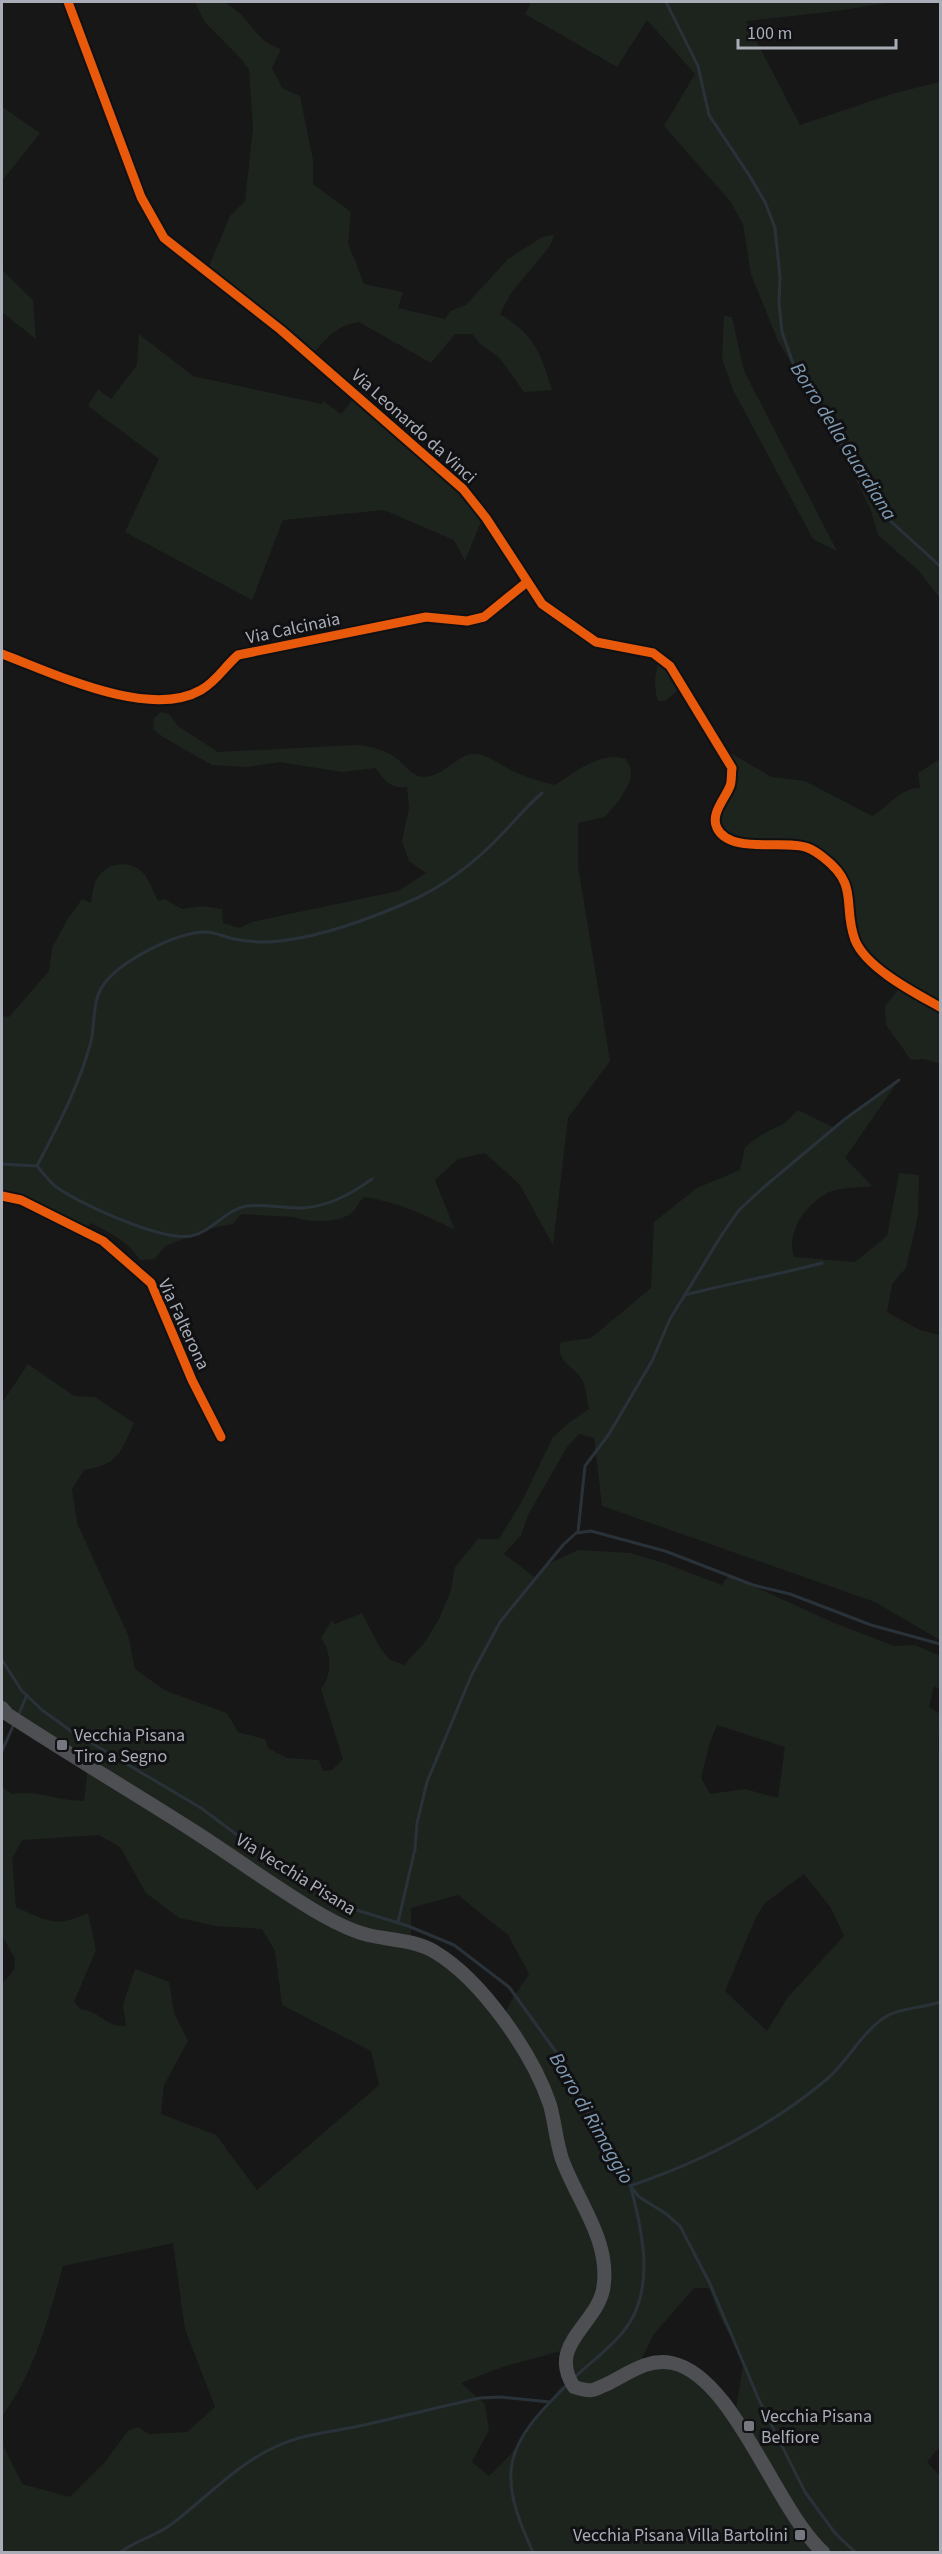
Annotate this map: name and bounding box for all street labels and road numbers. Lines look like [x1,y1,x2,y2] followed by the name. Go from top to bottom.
[346,363,482,489] street label: Via Leonardo da Vinci
[244,606,342,651] street label: Via Calcinaia
[152,1275,216,1374] street label: Via Falterona
[231,1827,361,1921] street label: Via Vecchia Pisana

